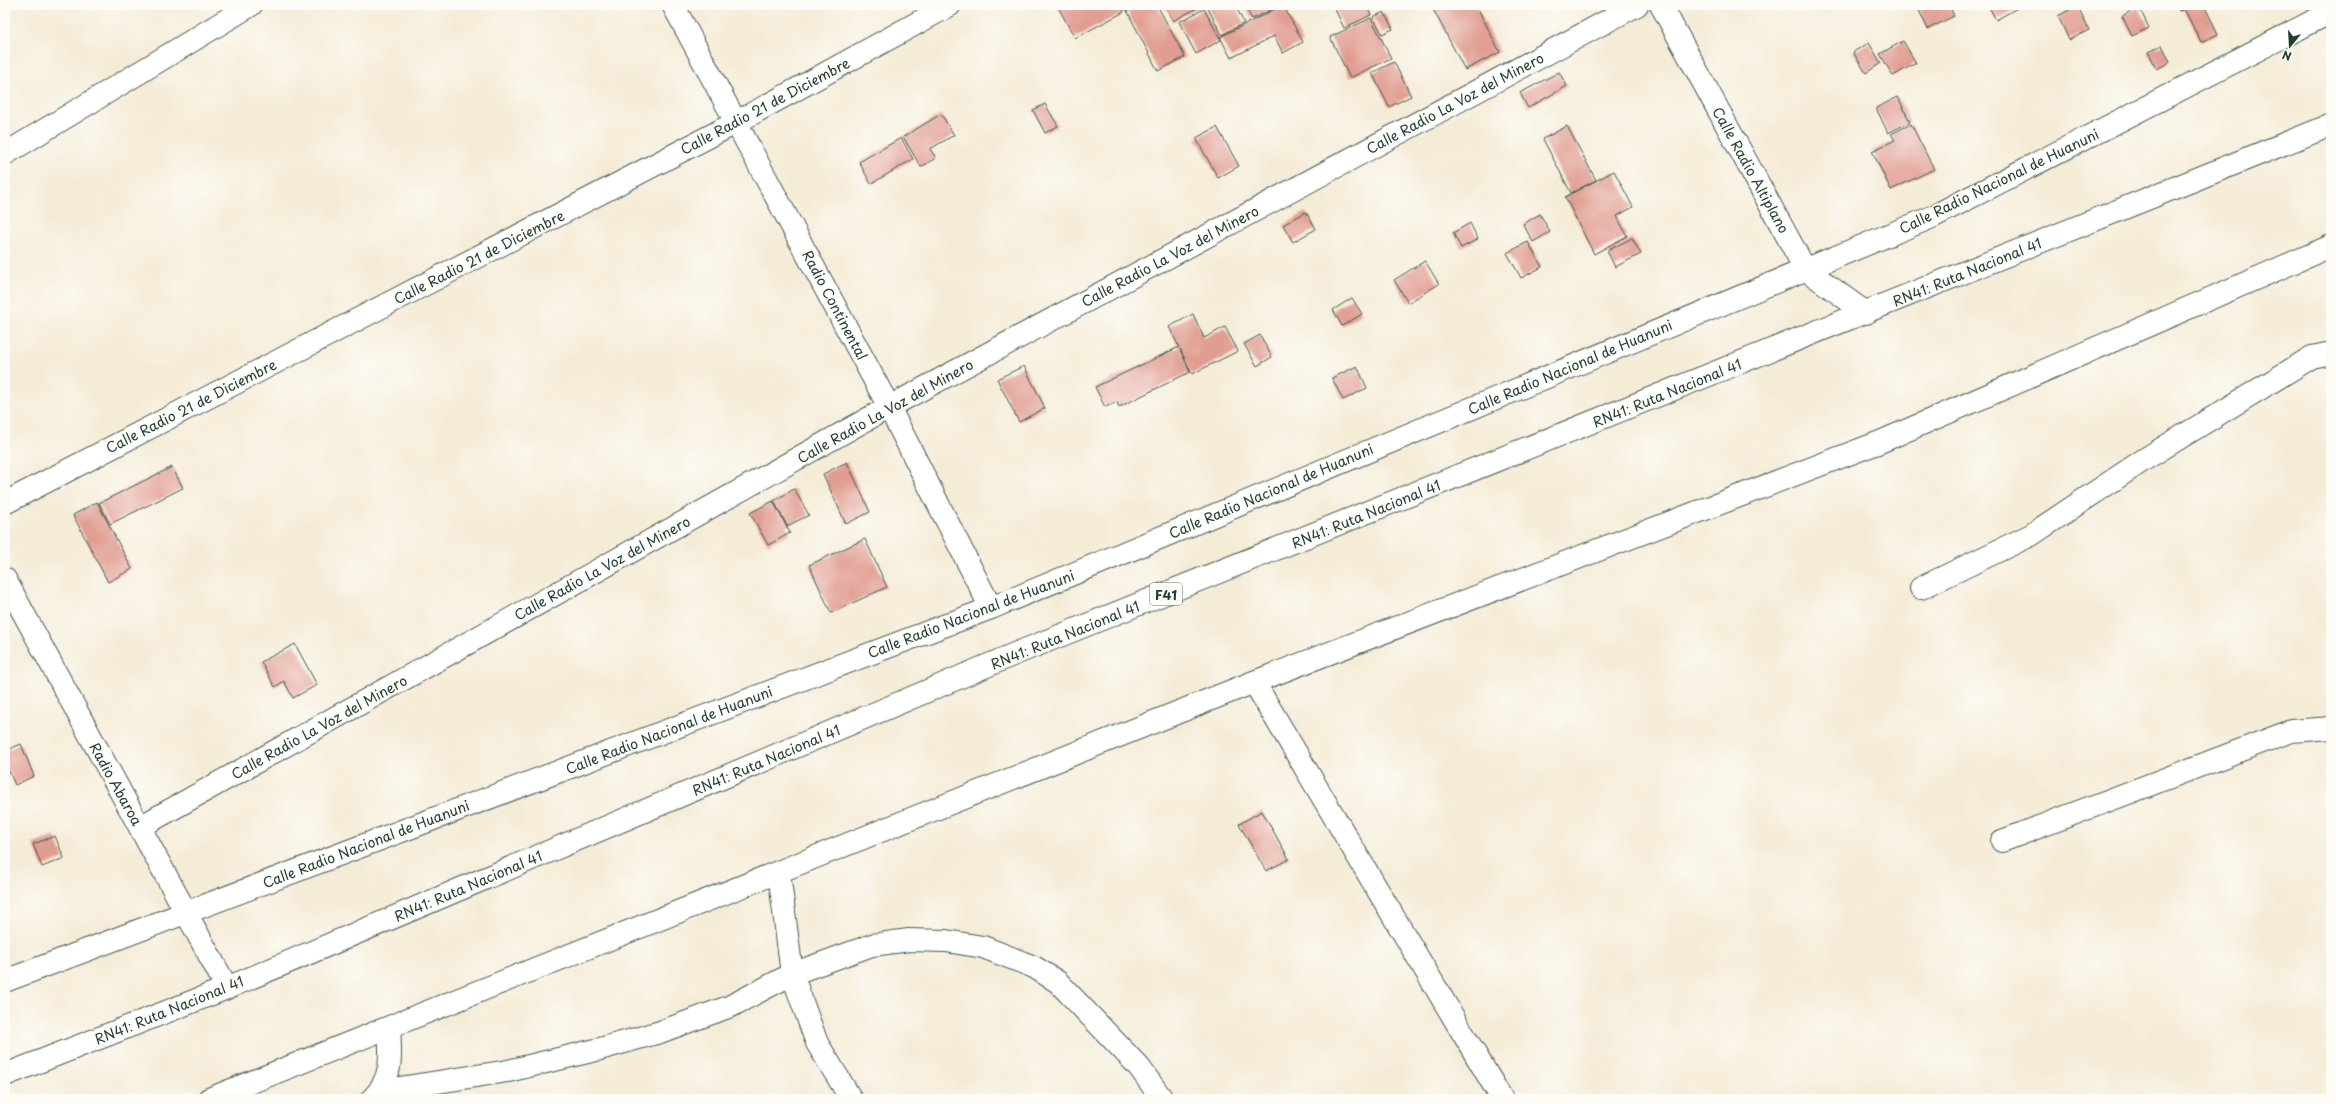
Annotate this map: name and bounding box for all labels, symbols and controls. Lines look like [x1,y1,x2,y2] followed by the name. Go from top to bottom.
[2270,26,2310,66] north arrow
[2280,46,2294,65] text: N
[1362,47,1548,159] street label: Calle Radio La Voz del Minero
[677,52,854,160] street label: Calle Radio 21 de Diciembre
[1707,103,1795,237] street label: Calle Radio Altiplano
[1895,123,2103,239] street label: Calle Radio Nacional de Huanuni
[1077,200,1263,312] street label: Calle Radio La Voz del Minero
[390,205,568,309] street label: Calle Radio 21 de Diciembre
[1889,232,2045,312] street label: RN41: Ruta Nacional 41
[797,246,873,364] street label: Radio Continental
[1465,314,1676,420] street label: Calle Radio Nacional de Huanuni
[1589,353,1745,433] street label: RN41: Ruta Nacional 41
[102,354,280,458] street label: Calle Radio 21 de Diciembre
[793,354,977,468] street label: Calle Radio La Voz del Minero
[1166,438,1377,544] street label: Calle Radio Nacional de Huanuni
[1288,474,1444,554] street label: RN41: Ruta Nacional 41
[510,511,694,625] street label: Calle Radio La Voz del Minero
[864,565,1078,663] street label: Calle Radio Nacional de Huanuni
[1150,583,1182,605] road number: F41
[987,595,1143,675] street label: RN41: Ruta Nacional 41
[227,670,411,784] street label: Calle Radio La Voz del Minero
[562,681,776,779] street label: Calle Radio Nacional de Huanuni
[689,719,843,801] street label: RN41: Ruta Nacional 41
[84,739,148,830] street label: Radio Abaroa
[259,795,473,893] street label: Calle Radio Nacional de Huanuni
[391,845,545,927] street label: RN41: Ruta Nacional 41
[91,970,247,1050] street label: RN41: Ruta Nacional 41

